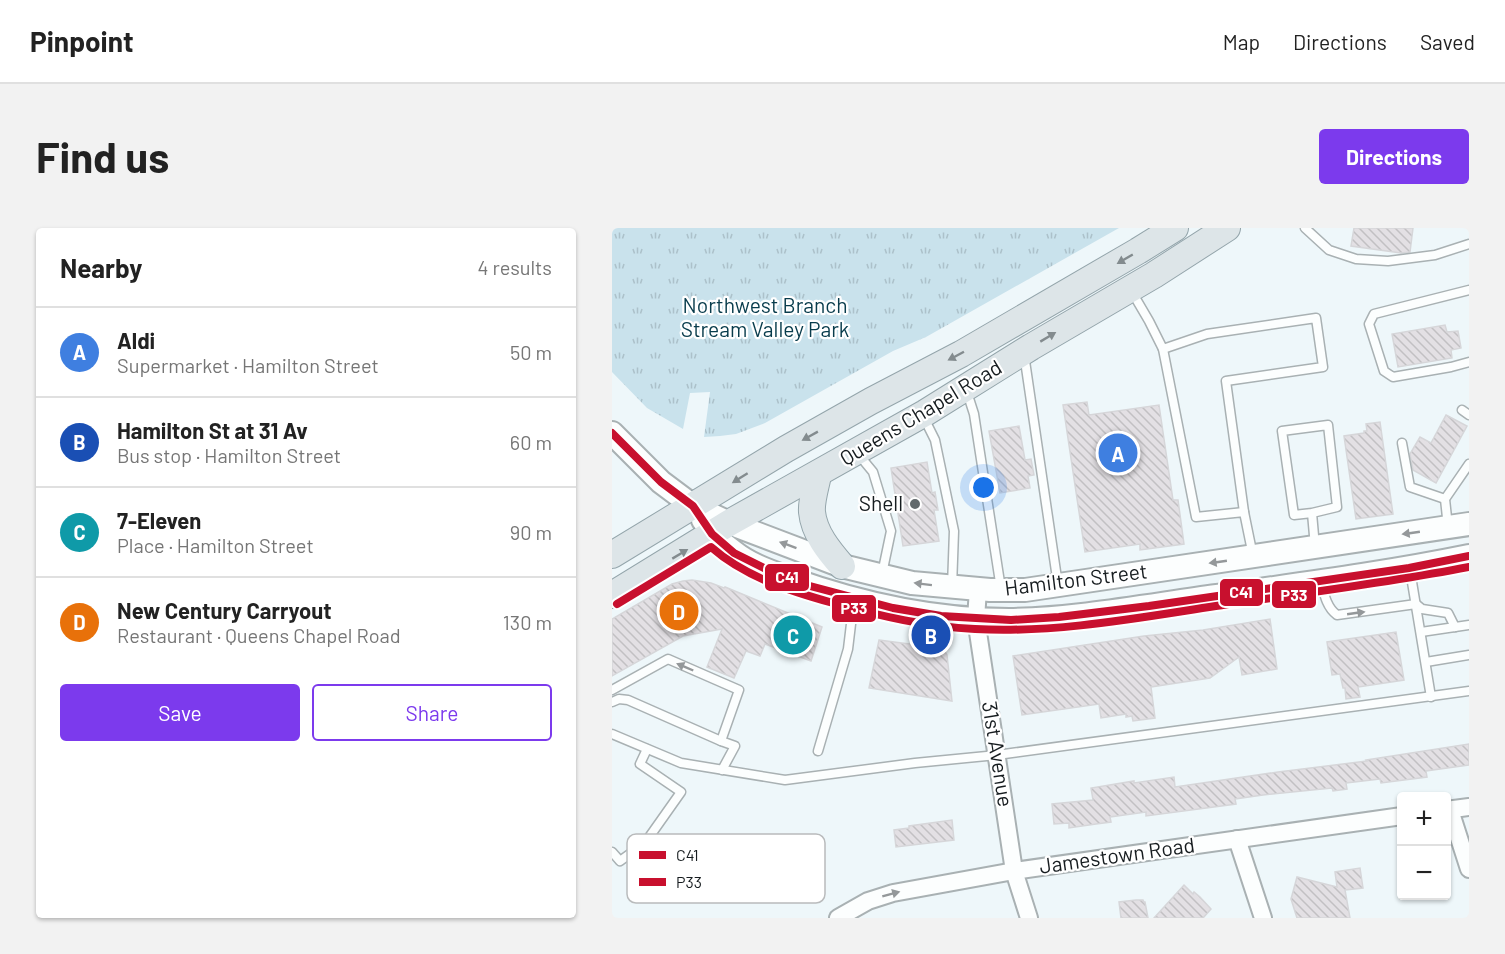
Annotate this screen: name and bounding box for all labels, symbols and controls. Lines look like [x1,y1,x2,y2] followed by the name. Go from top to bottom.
[30,24,134,58] text: Pinpoint
[1223,29,1260,54] text: Map
[1293,29,1387,54] text: Directions
[1420,29,1475,54] text: Saved
[1319,129,1469,184] button: Directions
[36,131,169,181] text: Find us
[60,252,142,283] text: Nearby
[1117,253,1133,264] one-way arrow
[477,255,552,279] text: 4 results
[681,292,849,341] park label: Northwest Branch Stream Valley Park
[117,327,155,353] text: Aldi
[1040,331,1056,342] one-way arrow
[73,340,86,364] text: A
[510,340,552,364] text: 50 m
[947,351,964,361] one-way arrow
[117,353,379,377] text: Supermarket · Hamilton Street
[835,354,1006,470] street label: Queens Chapel Road
[117,417,308,443] text: Hamilton St at 31 Av
[73,430,86,454] text: B
[510,430,552,454] text: 60 m
[1098,430,1138,476] pin: A
[801,431,818,441] one-way arrow
[117,443,341,467] text: Bus stop · Hamilton Street
[731,472,748,483] one-way arrow
[969,473,998,502] your location
[859,490,903,515] place label: Shell
[908,497,922,511] marker: Shell
[117,507,201,533] text: 7-Eleven
[73,520,86,544] text: C
[510,520,552,544] text: 90 m
[1402,528,1421,537] one-way arrow
[117,533,314,557] text: Place · Hamilton Street
[779,539,797,549] one-way arrow
[672,548,688,559] one-way arrow
[1003,557,1149,600] street label: Hamilton Street
[1209,557,1228,566] one-way arrow
[764,563,810,592] line badge: C41
[775,567,799,586] text: C41
[1219,578,1264,607] line badge: C41
[913,579,932,589] one-way arrow
[1271,580,1317,609] line badge: P33
[1229,582,1253,601] text: C41
[1281,585,1307,604] text: P33
[660,588,698,634] pin: D
[831,594,877,623] line badge: P33
[117,597,332,623] text: New Century Carryout
[841,598,867,617] text: P33
[1347,608,1366,617] one-way arrow
[73,610,86,634] text: D
[503,610,552,634] text: 130 m
[774,612,813,658] pin: C
[912,612,950,658] pin: B
[117,623,401,647] text: Restaurant · Queens Chapel Road
[676,662,694,672] one-way arrow
[60,684,300,741] button: Save
[312,684,552,741] button: Share
[978,699,1019,808] street label: 31st Avenue
[1397,792,1451,900] map controls
[1397,792,1451,846] button: +
[1038,831,1196,878] street label: Jamestown Road
[627,834,825,903] legend
[676,845,699,864] text: C41
[1397,846,1451,900] button: −
[676,872,702,891] text: P33
[882,889,900,898] one-way arrow

